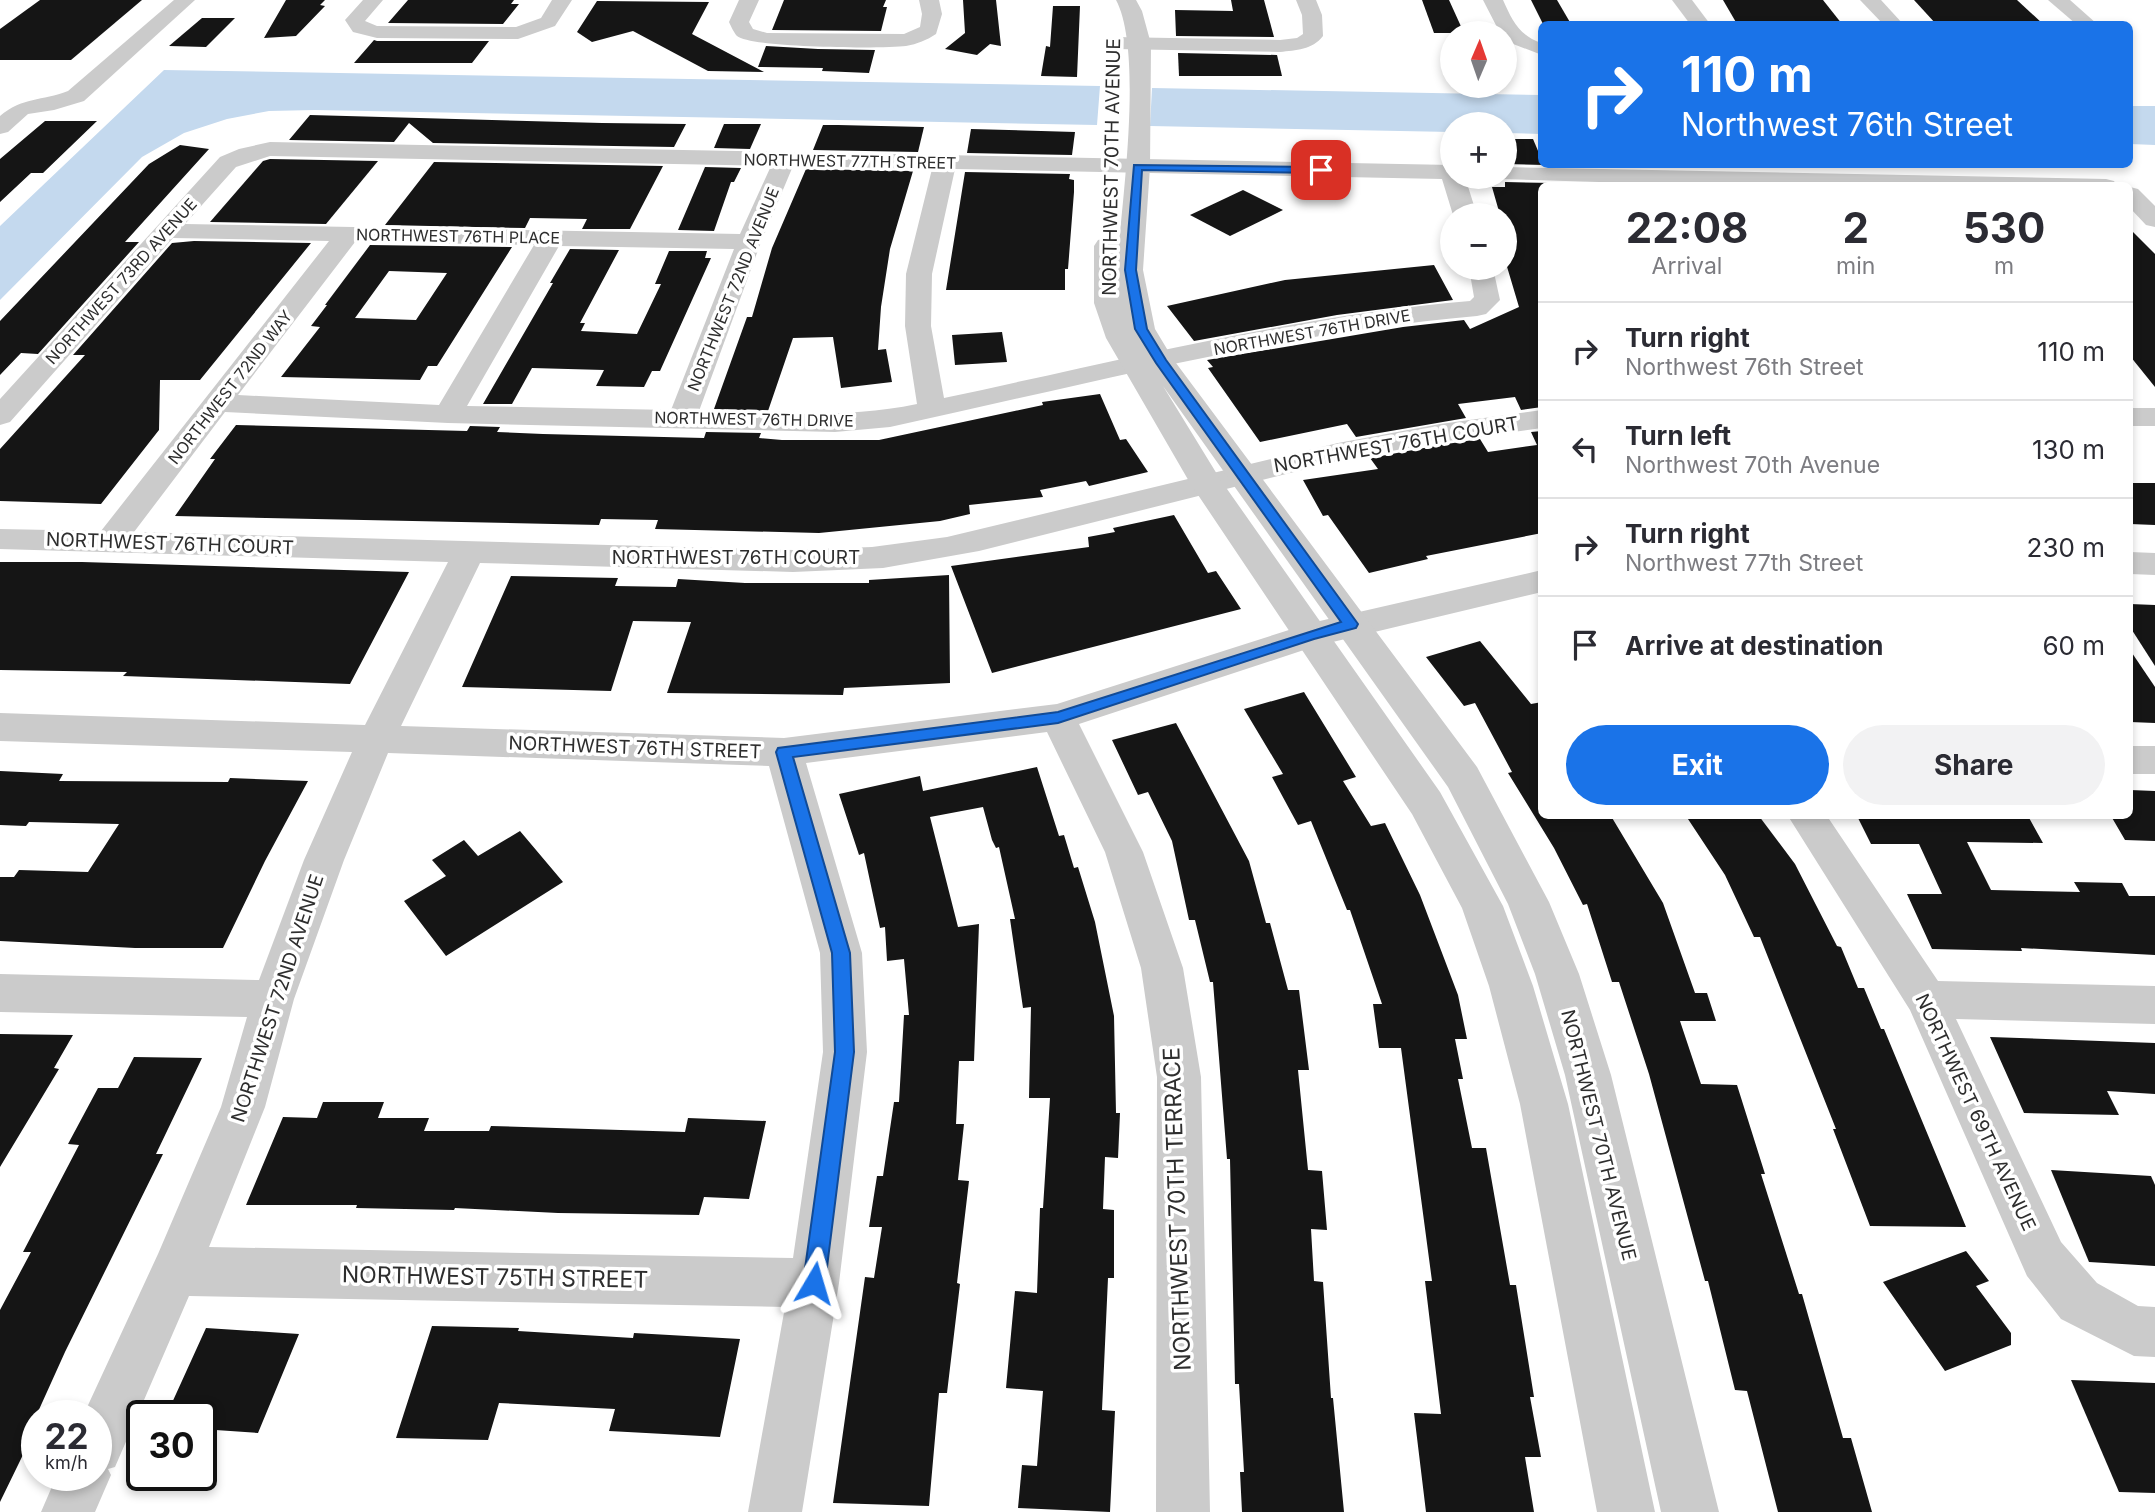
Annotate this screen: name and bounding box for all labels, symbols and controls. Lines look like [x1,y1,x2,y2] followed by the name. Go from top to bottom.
[1440,21,1517,98] north arrow
[1440,21,1517,280] map controls
[1098,38,1125,296] street label: NORTHWEST 70TH AVENUE
[1681,45,1813,104] text: 110 m
[1566,49,1657,140] icon: right
[1681,105,2013,144] text: Northwest 76th Street
[1440,112,1517,189] button: +
[1291,140,1351,200] pin
[743,149,957,173] street label: NORTHWEST 77TH STREET
[1302,151,1340,189] icon: arrive
[683,184,783,394] street label: NORTHWEST 72ND AVENUE
[41,194,201,368] street label: NORTHWEST 73RD AVENUE
[1626,202,1748,253] text: 22:08
[1842,202,1869,253] text: 2
[1963,202,2045,253] text: 530
[1440,203,1517,280] button: −
[356,224,560,248] street label: NORTHWEST 76TH PLACE
[1652,252,1722,280] text: Arrival
[1836,252,1875,280] text: min
[1994,252,2014,280] text: m
[1212,305,1412,359] street label: NORTHWEST 76TH DRIVE
[164,306,296,468] street label: NORTHWEST 72ND WAY
[1625,322,1750,353] text: Turn right
[1566,332,1604,370] icon: right
[2037,336,2105,367] text: 110 m
[1625,353,1864,381] text: Northwest 76th Street
[654,407,854,431] street label: NORTHWEST 76TH DRIVE
[1272,412,1520,477] street label: NORTHWEST 76TH COURT
[1625,420,1731,451] text: Turn left
[1566,430,1604,468] icon: left
[2032,434,2105,465] text: 130 m
[1625,451,1880,479] text: Northwest 70th Avenue
[1625,518,1750,549] text: Turn right
[45,528,295,559] street label: NORTHWEST 76TH COURT
[1566,528,1604,566] icon: right
[2027,532,2105,563] text: 230 m
[612,546,860,569] street label: NORTHWEST 76TH COURT
[1625,549,1863,577] text: Northwest 77th Street
[1566,626,1604,664] icon: arrive
[1625,630,1884,661] text: Arrive at destination
[2042,630,2105,661] text: 60 m
[1566,725,1829,805] button: Exit
[1843,725,2105,805] button: Share
[508,732,762,763] street label: NORTHWEST 76TH STREET
[226,871,328,1125] street label: NORTHWEST 72ND AVENUE
[1910,990,2041,1234] street label: NORTHWEST 69TH AVENUE
[1556,1007,1641,1263] street label: NORTHWEST 70TH AVENUE
[1157,1047,1197,1371] street label: NORTHWEST 70TH TERRACE
[777,1246,851,1320] position arrow
[342,1260,648,1294] street label: NORTHWEST 75TH STREET
[126,1400,217,1491] speed limit sign: 30
[44,1415,89,1457] text: 22
[45,1452,88,1473] text: km/h

